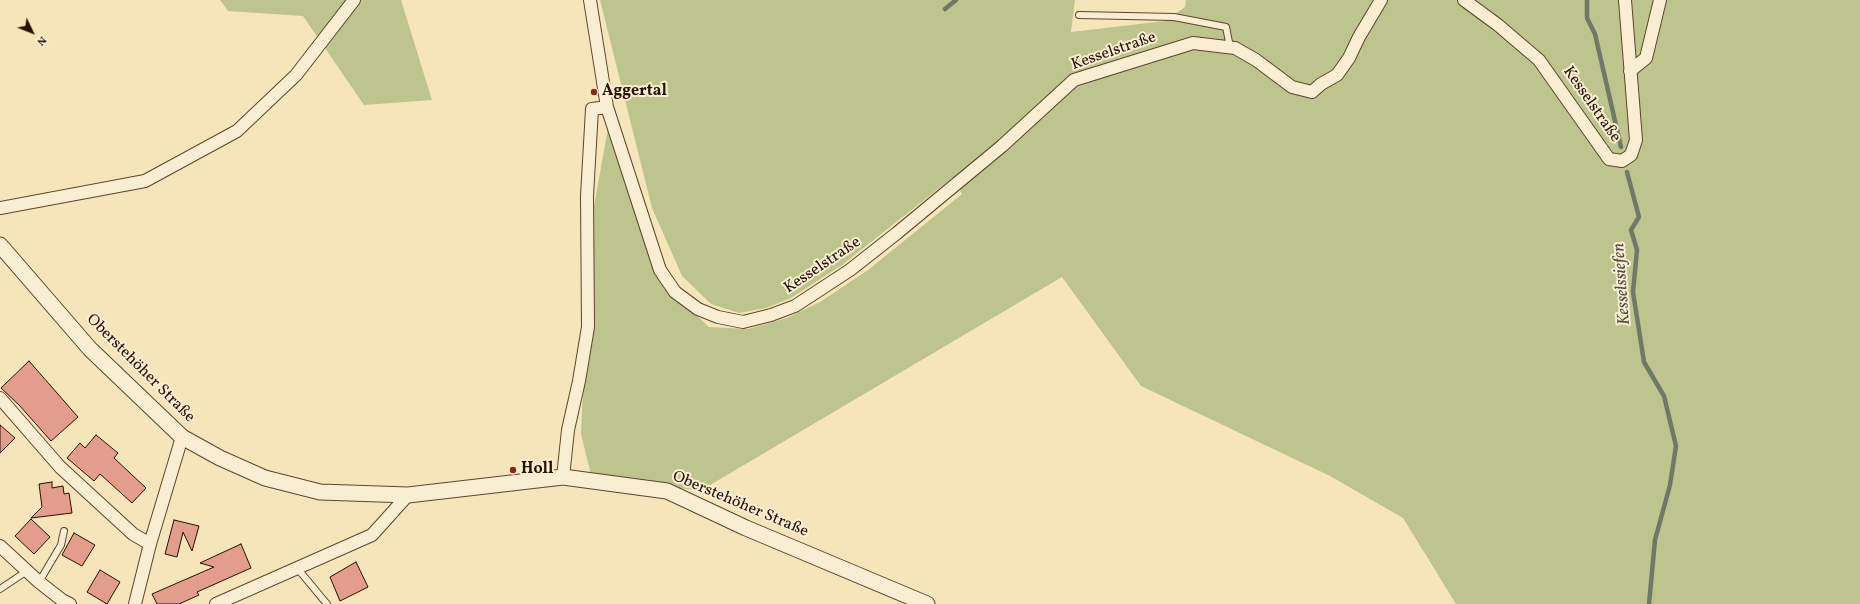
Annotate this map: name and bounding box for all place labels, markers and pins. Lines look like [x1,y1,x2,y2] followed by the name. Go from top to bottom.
[602,82,667,102] place label: Aggertal
[589,87,599,97] marker: Aggertal
[521,460,553,480] place label: Holl
[508,465,518,475] marker: Holl

